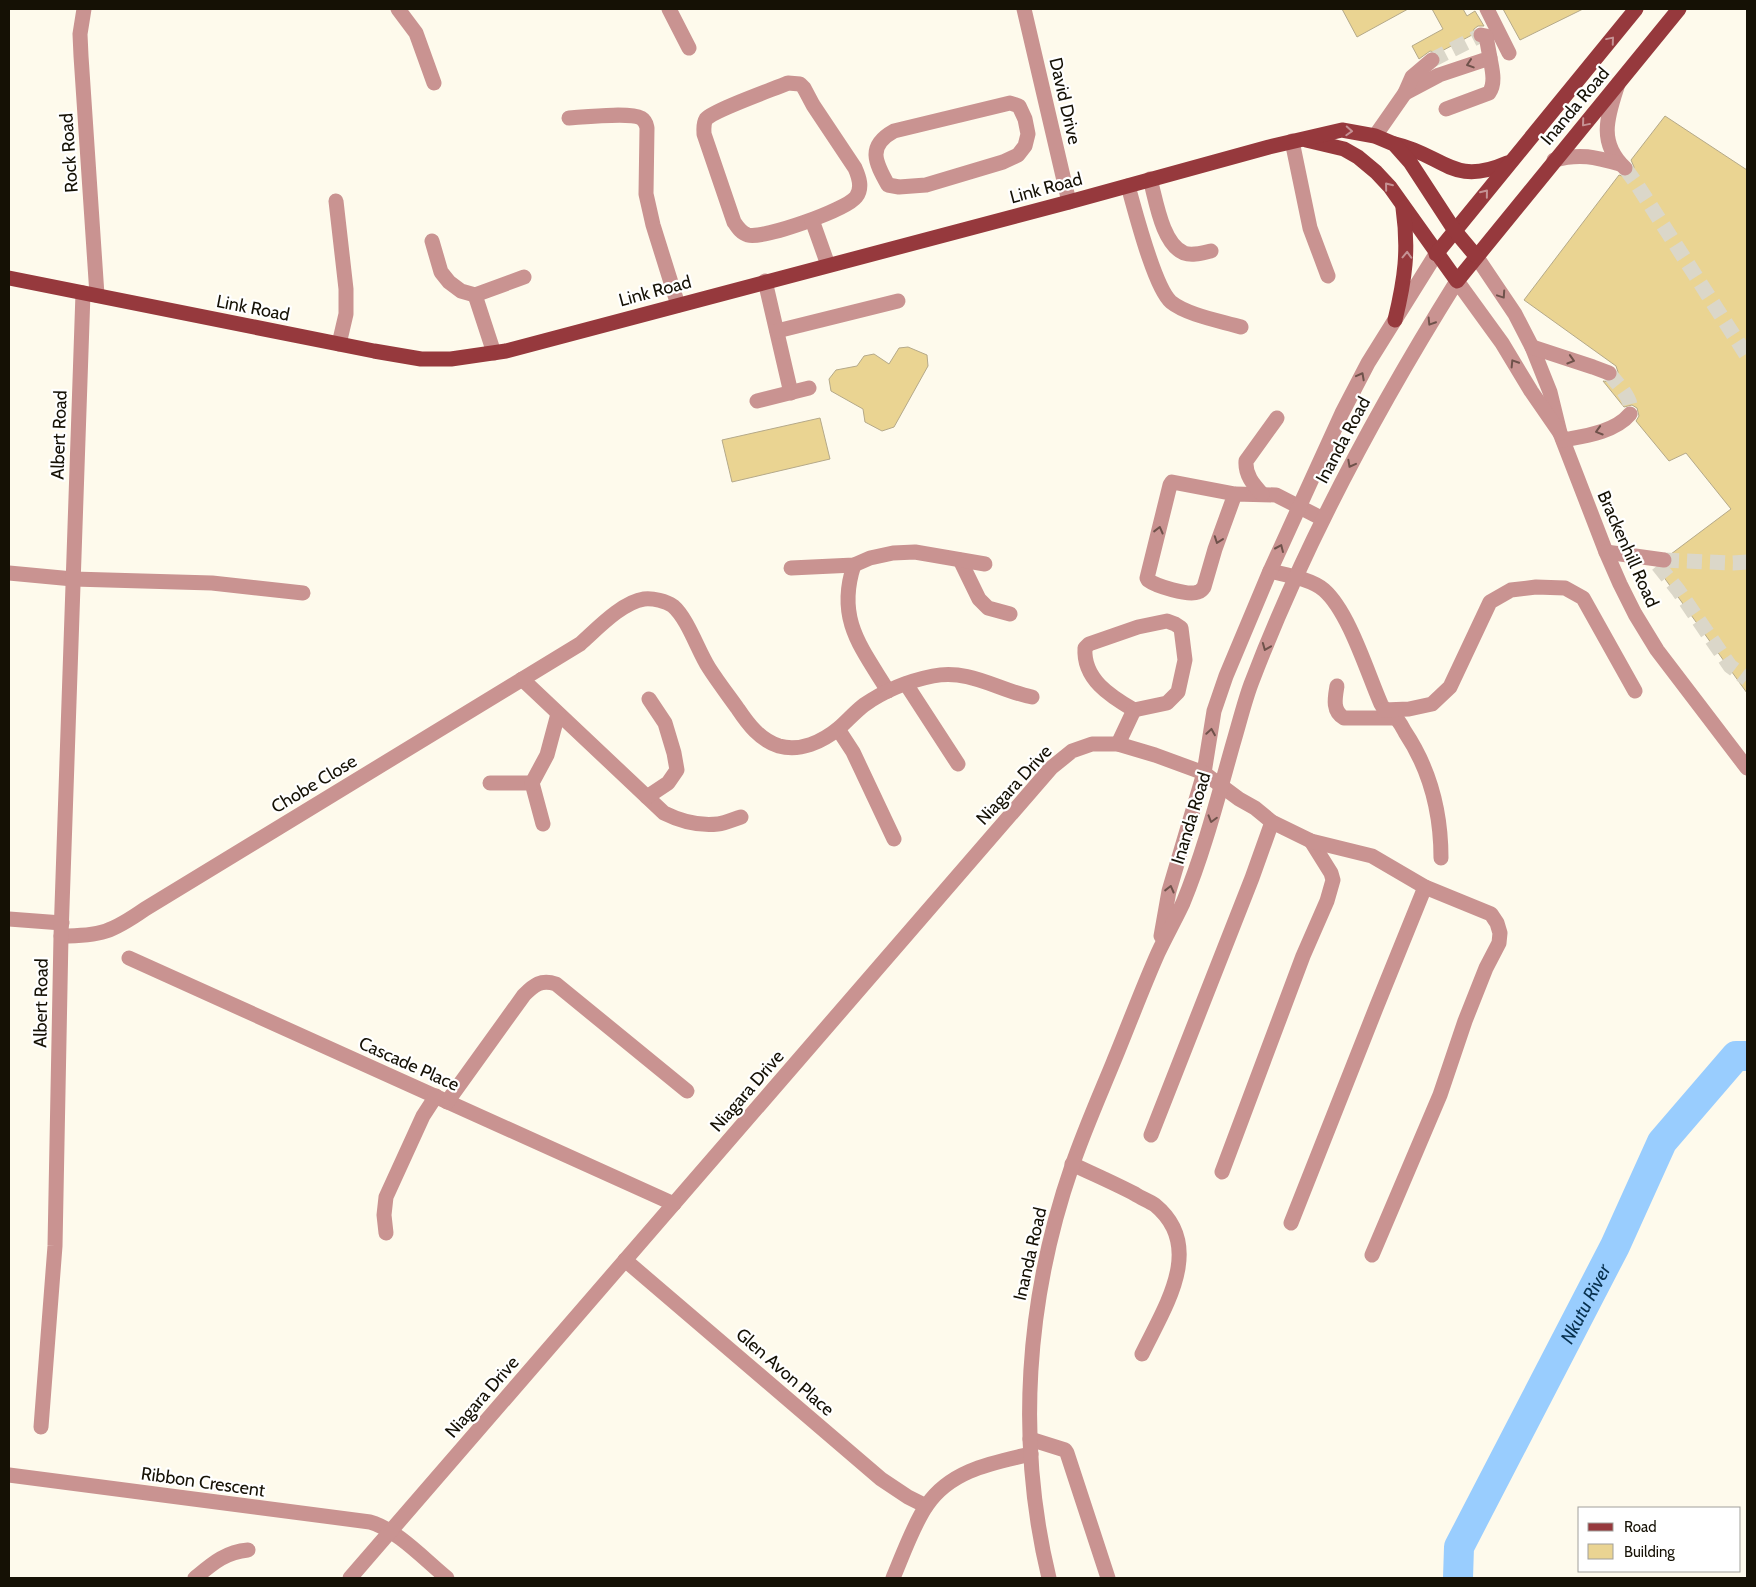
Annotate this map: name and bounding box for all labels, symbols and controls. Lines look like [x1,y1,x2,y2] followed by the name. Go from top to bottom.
[1605,37,1613,46] one-way arrow
[1044,55,1086,147] street label: David Drive
[1466,59,1475,69] one-way arrow
[1536,63,1614,149] street label: Inanda Road
[55,112,83,194] street label: Rock Road
[1582,117,1591,126] one-way arrow
[1345,126,1353,136] one-way arrow
[1007,168,1085,208] street label: Link Road
[1385,182,1394,191] one-way arrow
[1480,190,1488,199] one-way arrow
[1401,251,1412,259] one-way arrow
[616,271,694,311] street label: Link Road
[1496,289,1505,299] one-way arrow
[215,290,291,326] street label: Link Road
[1427,317,1437,326] one-way arrow
[1566,354,1574,364] one-way arrow
[1511,360,1520,369] one-way arrow
[1355,372,1365,381] one-way arrow
[46,390,72,480] street label: Albert Road
[1311,393,1375,487] street label: Inanda Road
[1595,426,1603,436] one-way arrow
[1347,459,1357,468] one-way arrow
[1593,487,1663,611] street label: Brackenhill Road
[1153,526,1164,535] one-way arrow
[1214,535,1224,543] one-way arrow
[1274,544,1285,553] one-way arrow
[1261,642,1272,651] one-way arrow
[1205,728,1215,737] one-way arrow
[971,740,1057,830] street label: Niagara Drive
[267,750,361,818] street label: Chobe Close
[1167,769,1215,867] street label: Inanda Road
[1207,814,1217,822] one-way arrow
[1164,885,1175,894] one-way arrow
[29,958,53,1048] street label: Albert Road
[355,1032,463,1096] street label: Cascade Place
[706,1046,788,1136] street label: Niagara Drive
[1009,1205,1051,1303] street label: Inanda Road
[1555,1259,1616,1347] water label: Nkutu River
[731,1323,839,1421] street label: Glen Avon Place
[441,1352,523,1442] street label: Niagara Drive
[140,1462,266,1502] street label: Ribbon Crescent
[1578,1507,1741,1572] legend
[1624,1518,1657,1536] text: Road
[1624,1543,1675,1561] text: Building

